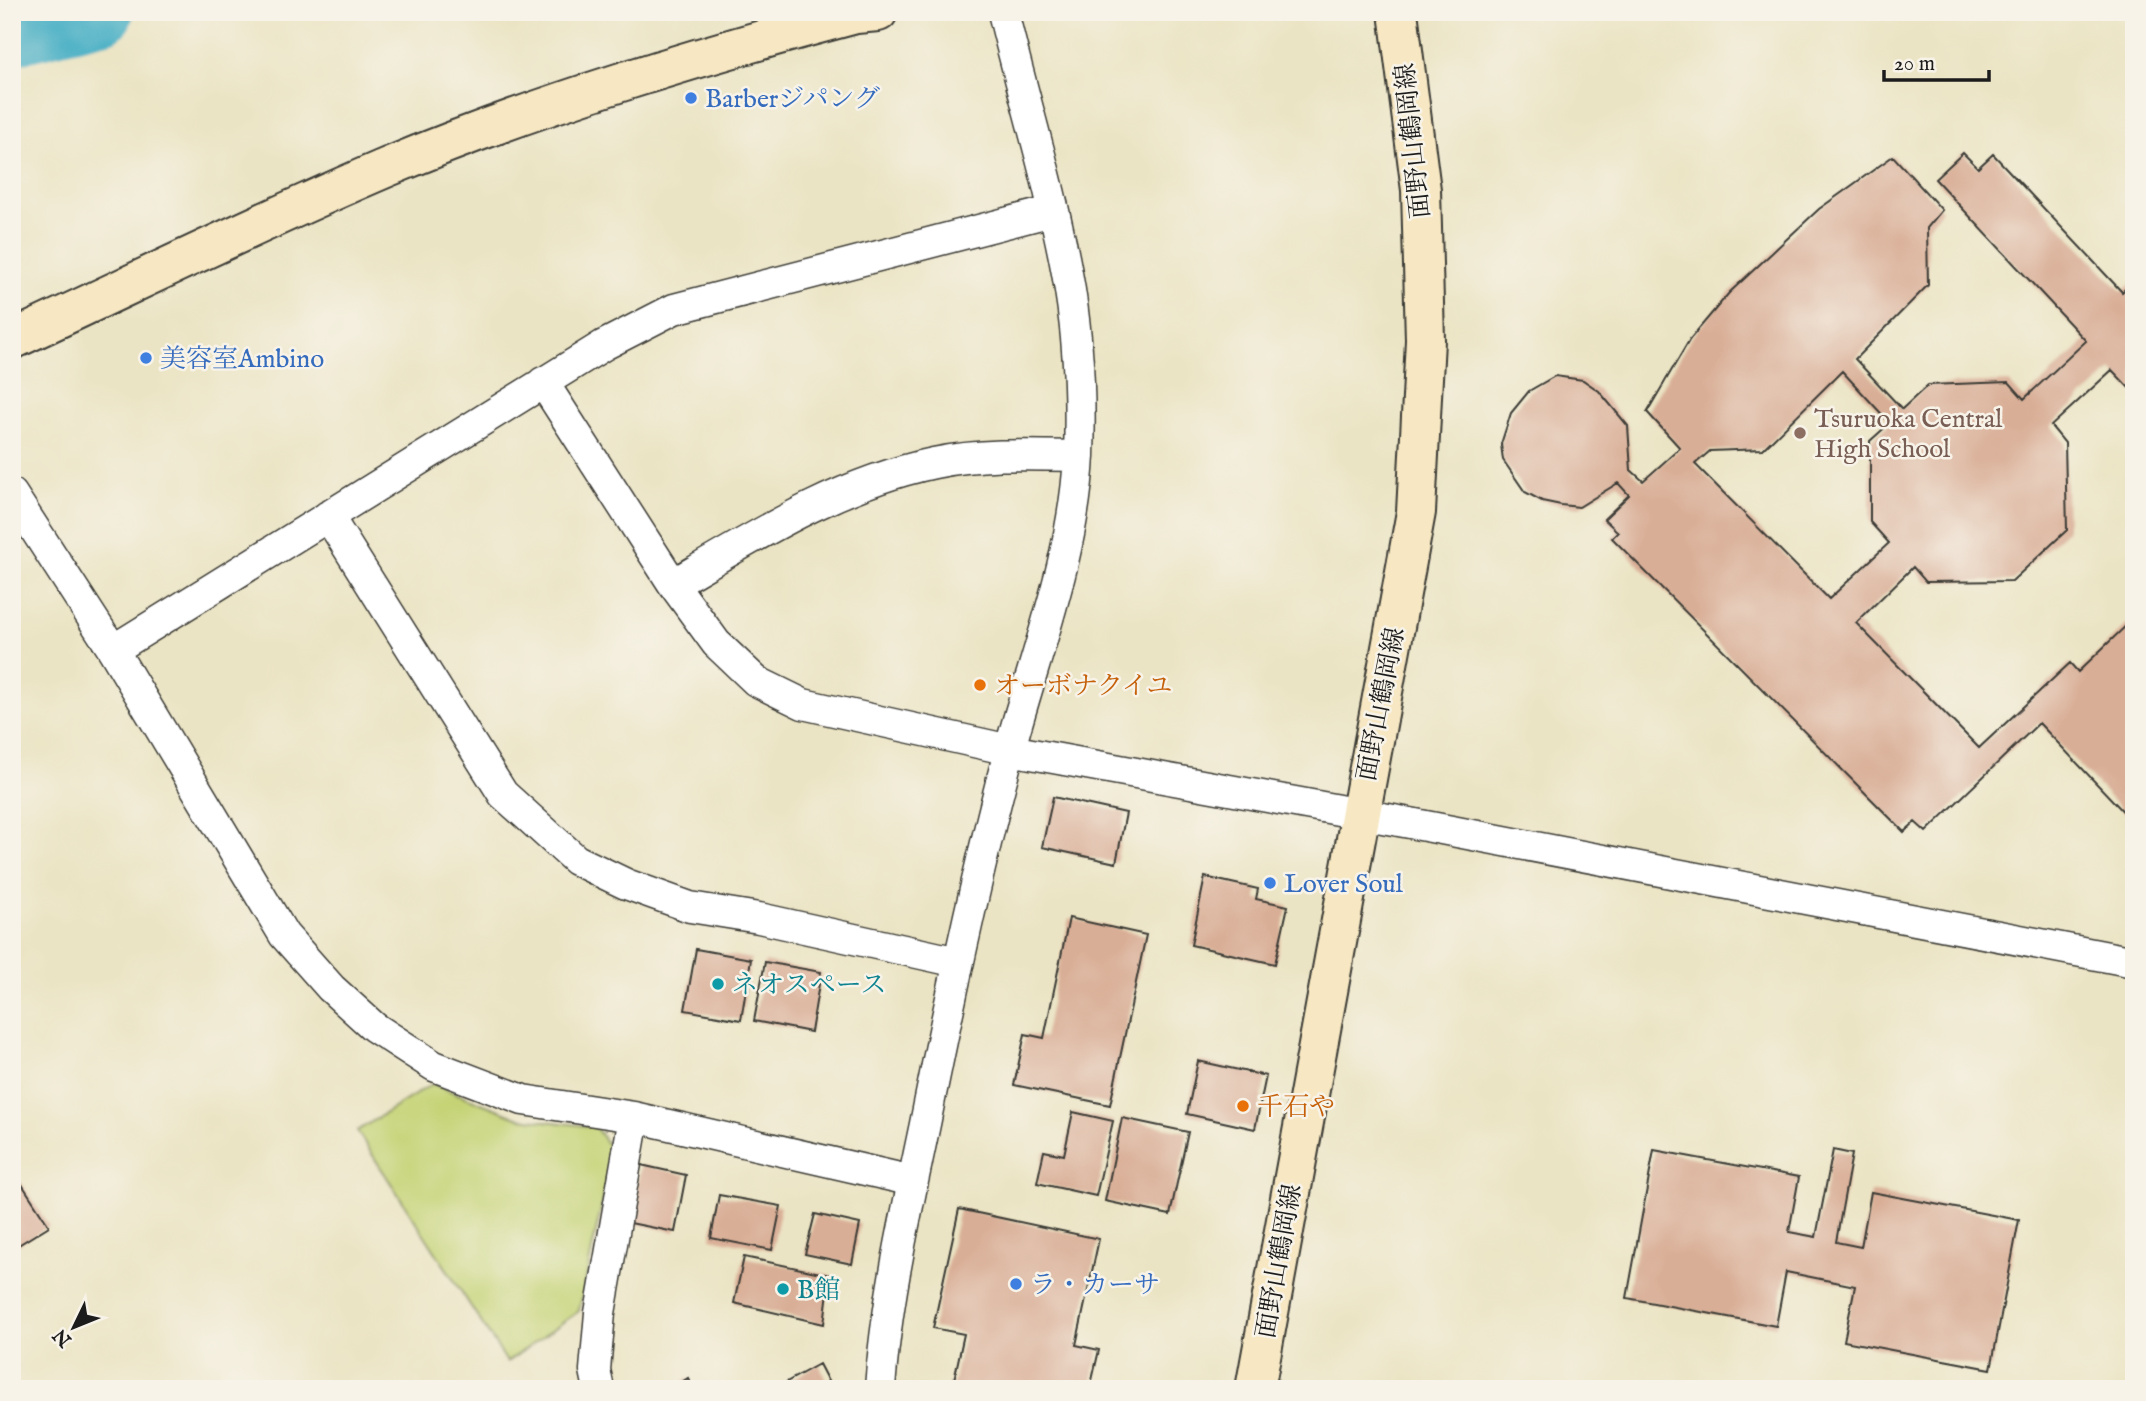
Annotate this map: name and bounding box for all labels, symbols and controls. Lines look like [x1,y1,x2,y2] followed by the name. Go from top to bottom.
[1884,38,1988,82] scale bar
[1894,51,1935,78] text: 20 m
[1389,62,1438,220] street label: 面野山鶴岡線
[705,83,880,116] place label: Barberジパング
[683,90,699,106] marker: Barberジパング
[160,343,324,376] place label: 美容室Ambino
[138,350,154,366] marker: 美容室Ambino
[1814,403,2003,466] place label: Tsuruoka Central High School
[1792,425,1808,441] marker: Tsuruoka Central High School
[1350,625,1413,784] street label: 面野山鶴岡線
[994,670,1173,703] place label: オーボナクイユ
[972,677,988,693] marker: オーボナクイユ
[1284,868,1404,901] place label: Lover Soul
[1262,875,1278,891] marker: Lover Soul
[732,969,886,1002] place label: ネオスペース
[710,976,726,992] marker: ネオスペース
[1257,1091,1335,1124] place label: 千石や
[1235,1098,1251,1114] marker: 千石や
[1250,1182,1309,1341] street label: 面野山鶴岡線
[1030,1269,1160,1302] place label: ラ・カーサ
[797,1274,840,1307] place label: B館
[1008,1276,1024,1292] marker: ラ・カーサ
[775,1281,791,1297] marker: B館
[38,1292,108,1362] north arrow
[48,1323,78,1352] text: N

